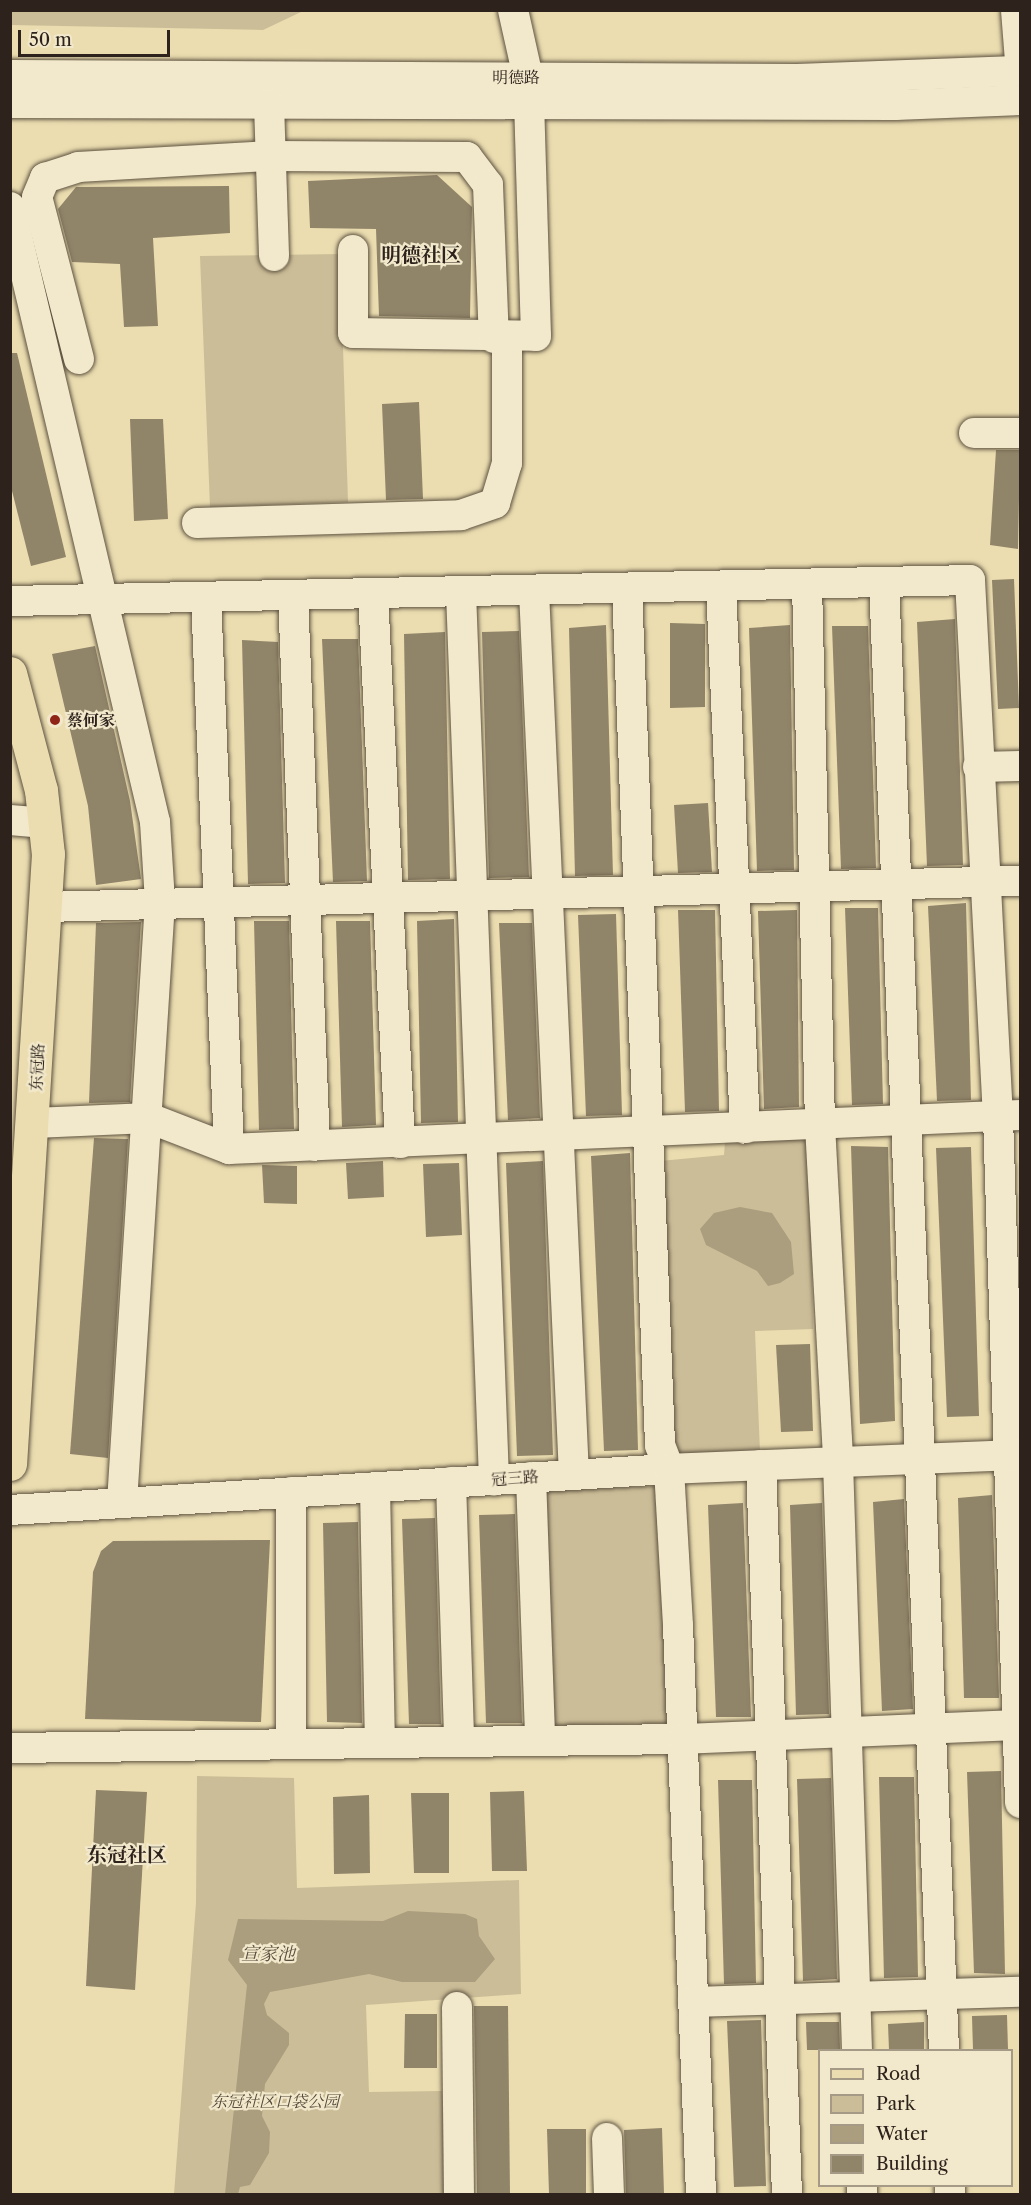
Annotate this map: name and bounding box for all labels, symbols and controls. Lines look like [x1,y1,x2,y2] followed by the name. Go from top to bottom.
[21,18,172,56] scale bar
[29,29,72,51] text: 50 m
[492,67,540,87] street label: 明德路
[381,243,461,267] district label: 明德社区
[67,710,115,730] place label: 蔡何家
[48,713,62,727] marker: 蔡何家
[26,1043,48,1091] street label: 东冠路
[490,1467,540,1489] street label: 冠三路
[87,1843,167,1867] district label: 东冠社区
[241,1943,295,1965] water label: 宣家池
[818,2049,1013,2187] legend
[876,2063,921,2085] text: Road
[211,2091,339,2111] park label: 东冠社区口袋公园
[876,2093,915,2115] text: Park
[876,2123,928,2145] text: Water
[876,2153,948,2175] text: Building

